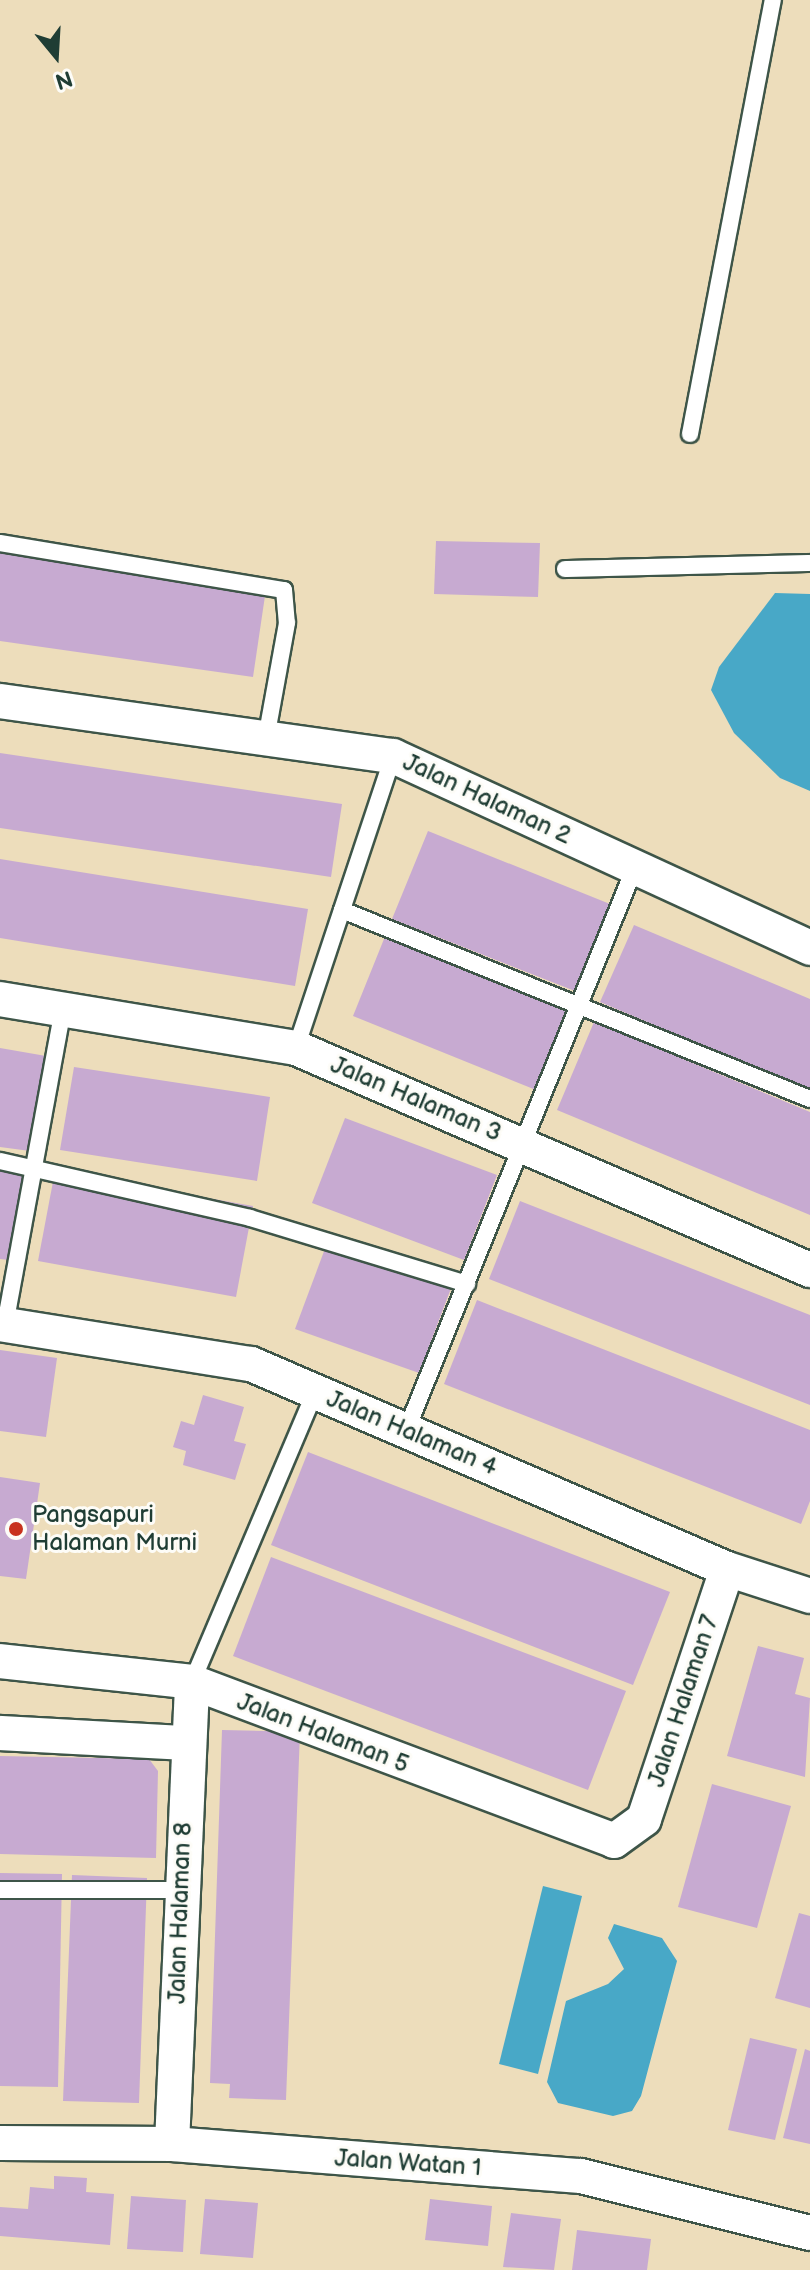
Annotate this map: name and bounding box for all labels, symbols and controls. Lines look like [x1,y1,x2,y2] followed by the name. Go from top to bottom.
[16,16,96,96] north arrow
[52,64,76,95] text: N
[398,748,576,850] street label: Jalan Halaman 2
[326,1050,506,1148] street label: Jalan Halaman 3
[322,1384,502,1482] street label: Jalan Halaman 4
[32,1501,197,1557] place label: Pangsapuri Halaman Murni
[7,1520,25,1538] marker: Pangsapuri Halaman Murni
[642,1611,724,1791] street label: Jalan Halaman 7
[233,1687,413,1779] street label: Jalan Halaman 5
[162,1822,198,2004] street label: Jalan Halaman 8
[333,2143,483,2183] street label: Jalan Watan 1

